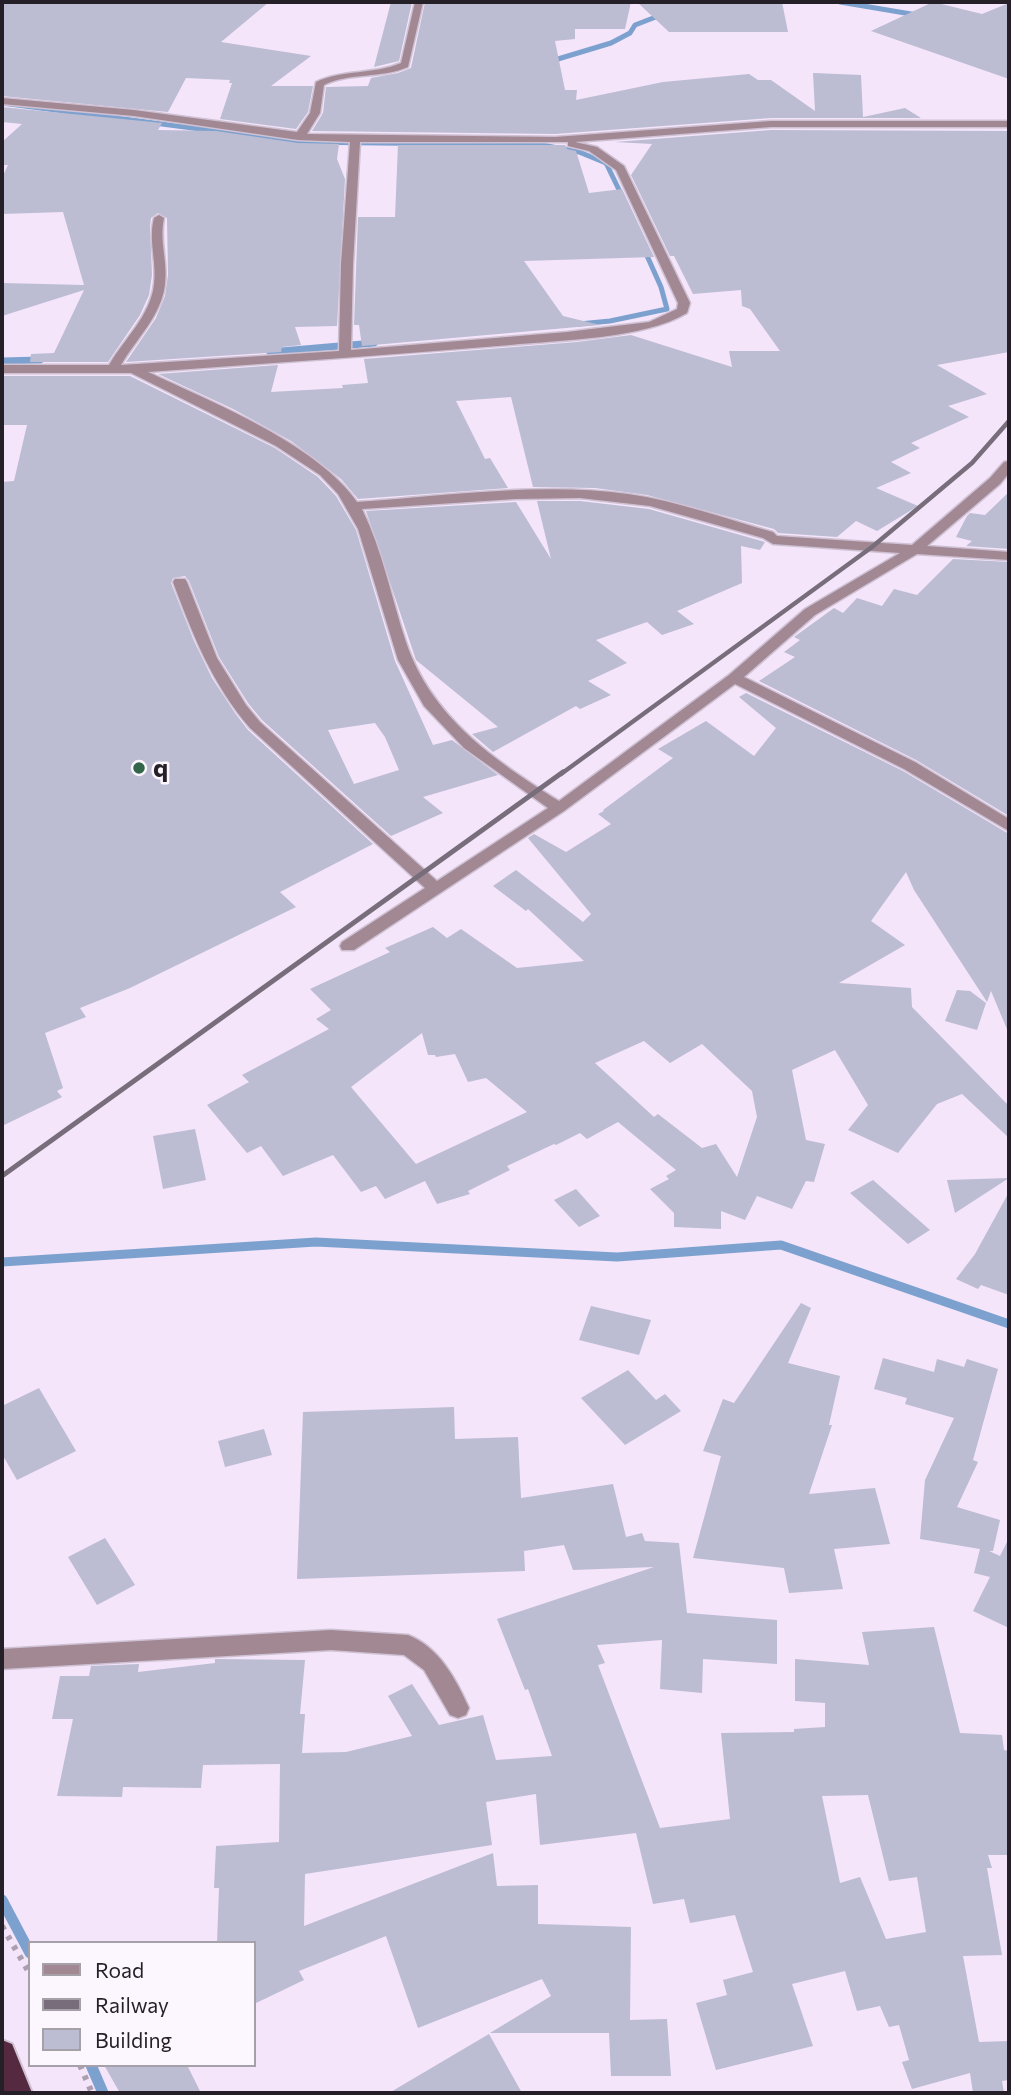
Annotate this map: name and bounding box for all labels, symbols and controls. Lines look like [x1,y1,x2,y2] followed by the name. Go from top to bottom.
[153,752,168,784] place label: q
[131,760,147,776] marker: q
[28,1941,256,2067] legend
[95,1957,144,1982] text: Road
[95,1992,169,2017] text: Railway
[95,2027,172,2052] text: Building

